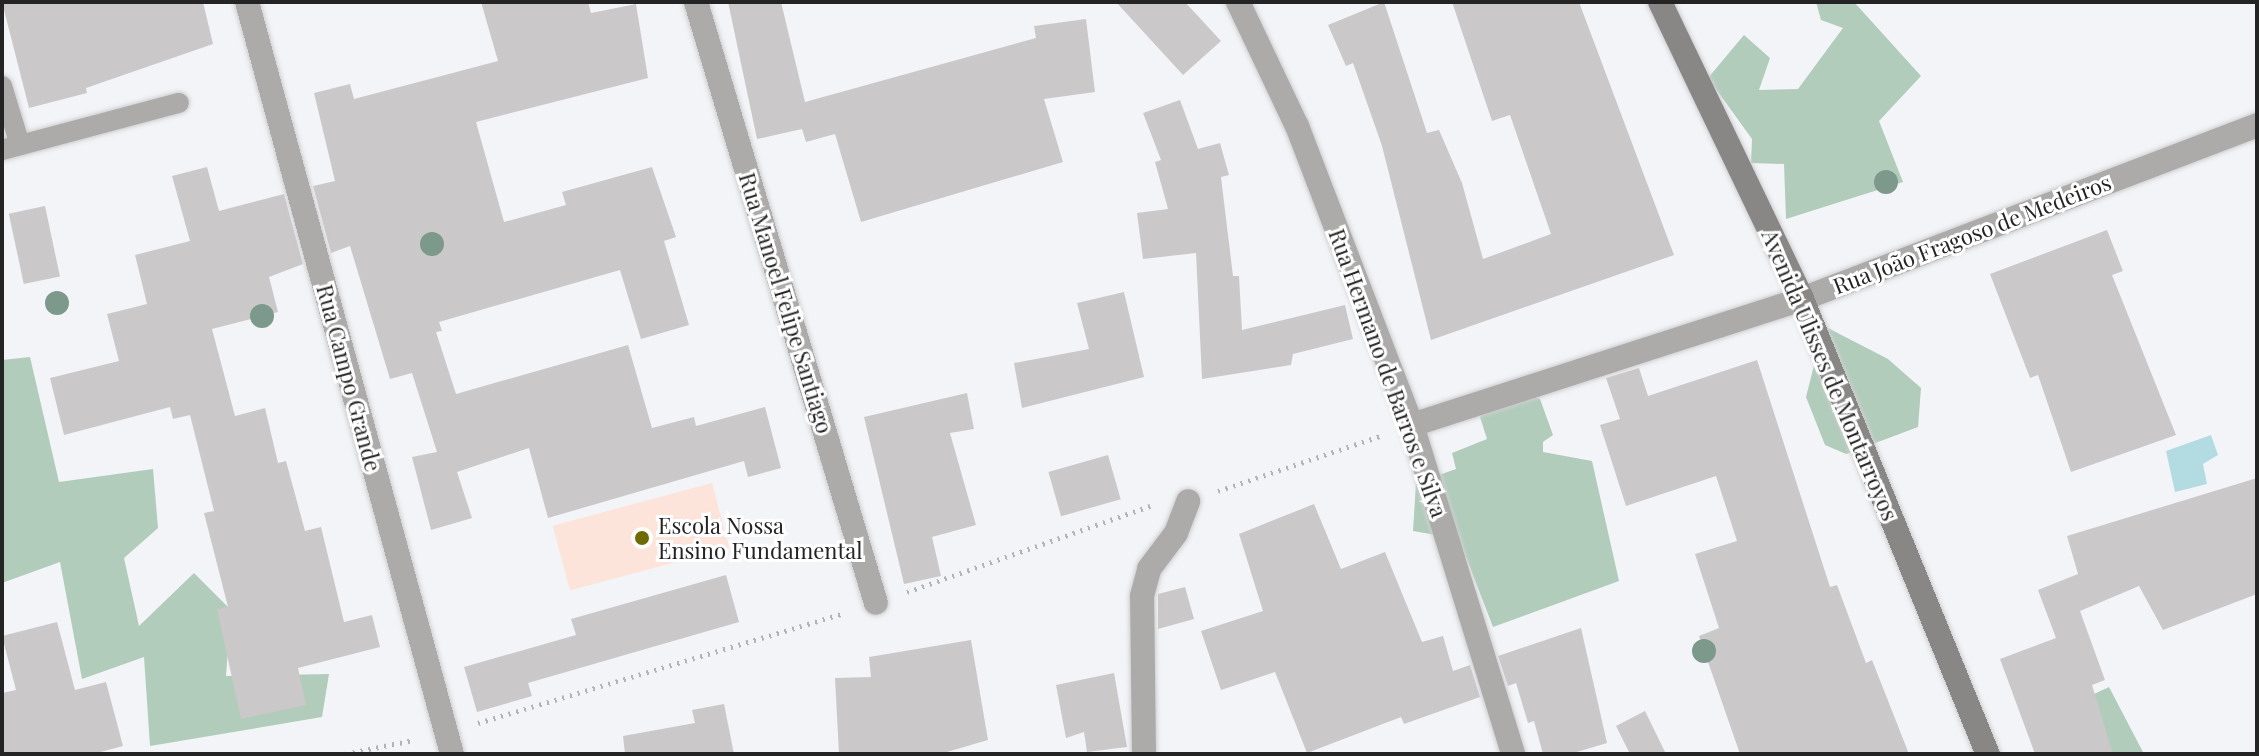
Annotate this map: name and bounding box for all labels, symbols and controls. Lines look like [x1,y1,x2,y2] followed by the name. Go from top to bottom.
[734,169,838,437] street label: Rua Manoel Felipe Santiago
[1829,169,2115,299] street label: Rua João Fragoso de Medeiros
[1323,225,1453,521] street label: Rua Hermano de Barros e Silva
[1757,225,1903,525] street label: Avenida Ulisses de Montarroyos
[311,282,387,474] street label: Rua Campo Grande
[658,512,862,564] place label: Escola Nossa Ensino Fundamental
[633,529,651,547] marker: Escola Nossa Ensino Fundamental

